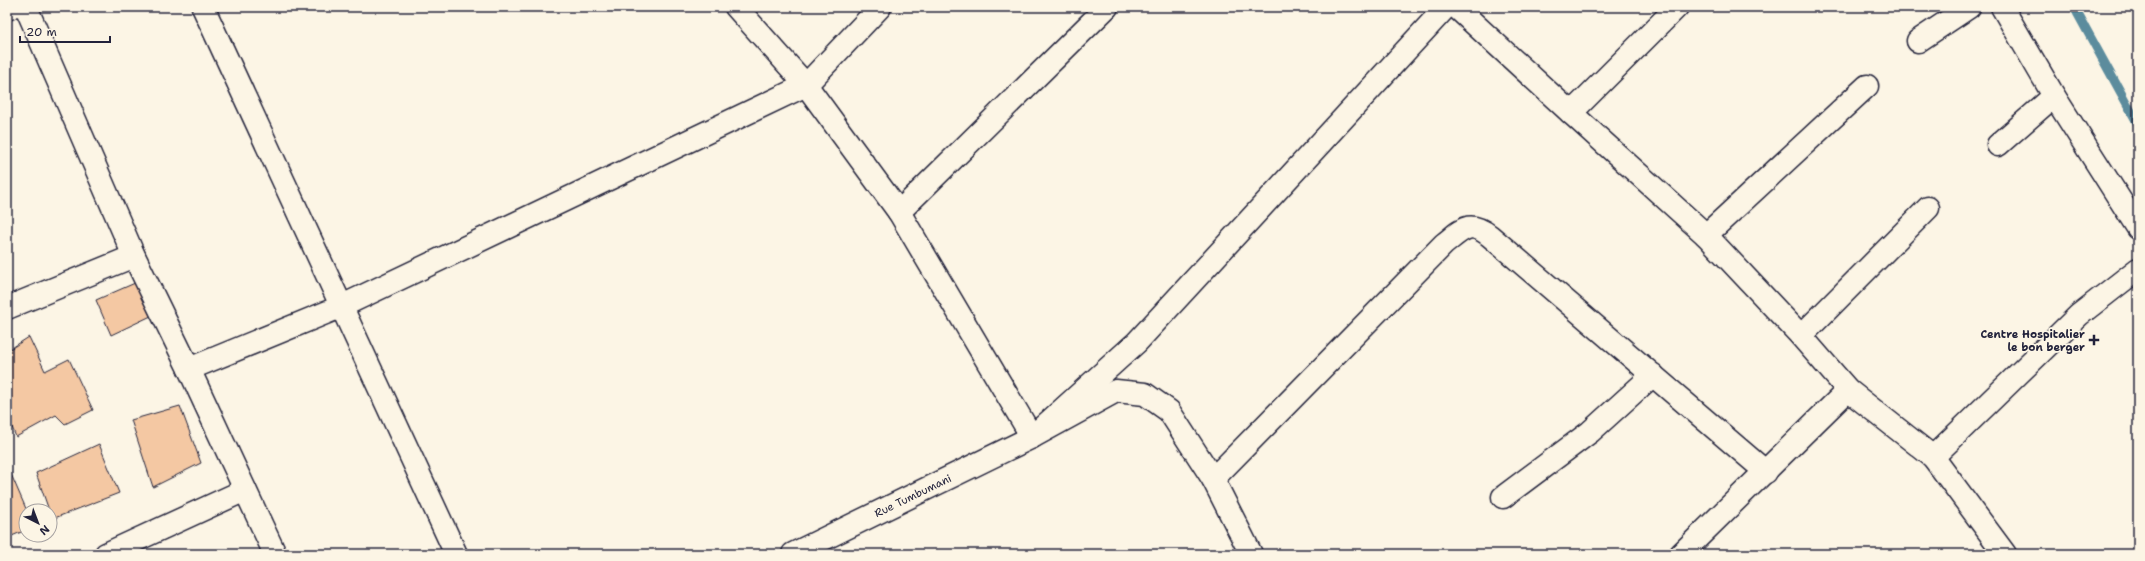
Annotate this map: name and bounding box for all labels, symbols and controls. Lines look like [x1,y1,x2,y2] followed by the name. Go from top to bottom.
[20,18,110,44] scale bar
[26,24,57,40] text: 20 m
[1980,327,2085,355] place label: Centre Hospitalier le bon berger
[2088,334,2100,346] marker: Centre Hospitalier le bon berger
[872,471,954,521] street label: Rue Tumbumani
[18,503,58,543] north arrow
[36,522,53,539] text: N

